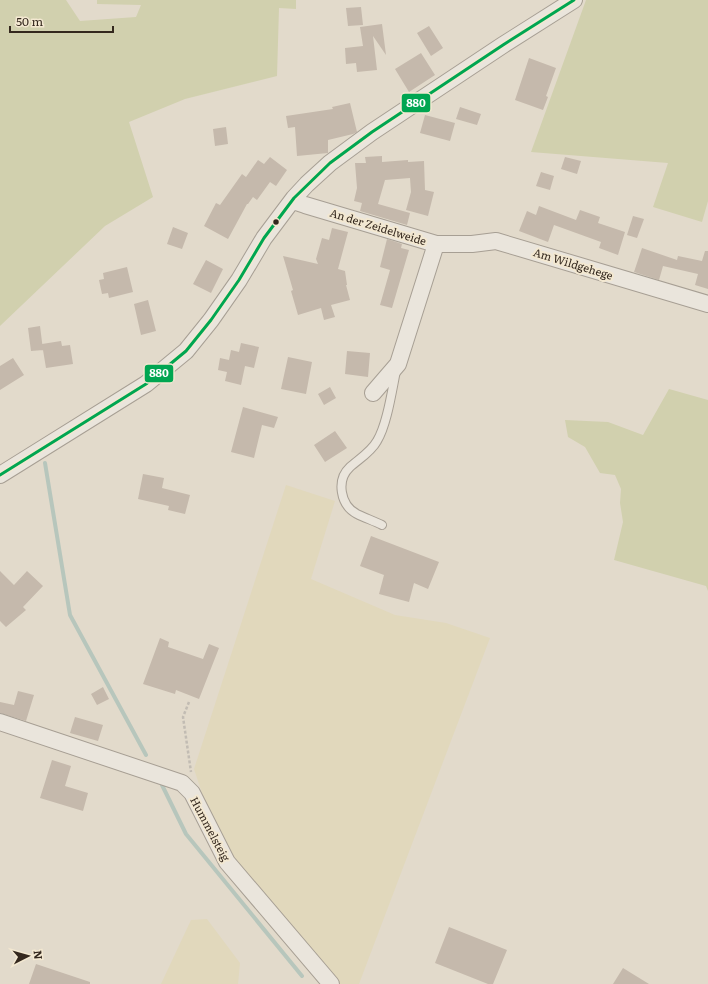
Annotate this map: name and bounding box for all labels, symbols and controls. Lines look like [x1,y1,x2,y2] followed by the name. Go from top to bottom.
[10,8,113,34] scale bar
[16,12,43,30] text: 50 m
[401,93,431,113] line badge: 880
[406,94,426,110] text: 880
[328,204,429,248] street label: An der Zeidelweide
[271,217,281,227] unlabelled marker
[531,243,615,283] street label: Am Wildgehege
[144,364,174,383] line badge: 880
[149,364,169,380] text: 880
[187,793,235,864] street label: Hummelsteig
[8,936,48,976] north arrow
[31,949,47,960] text: N

